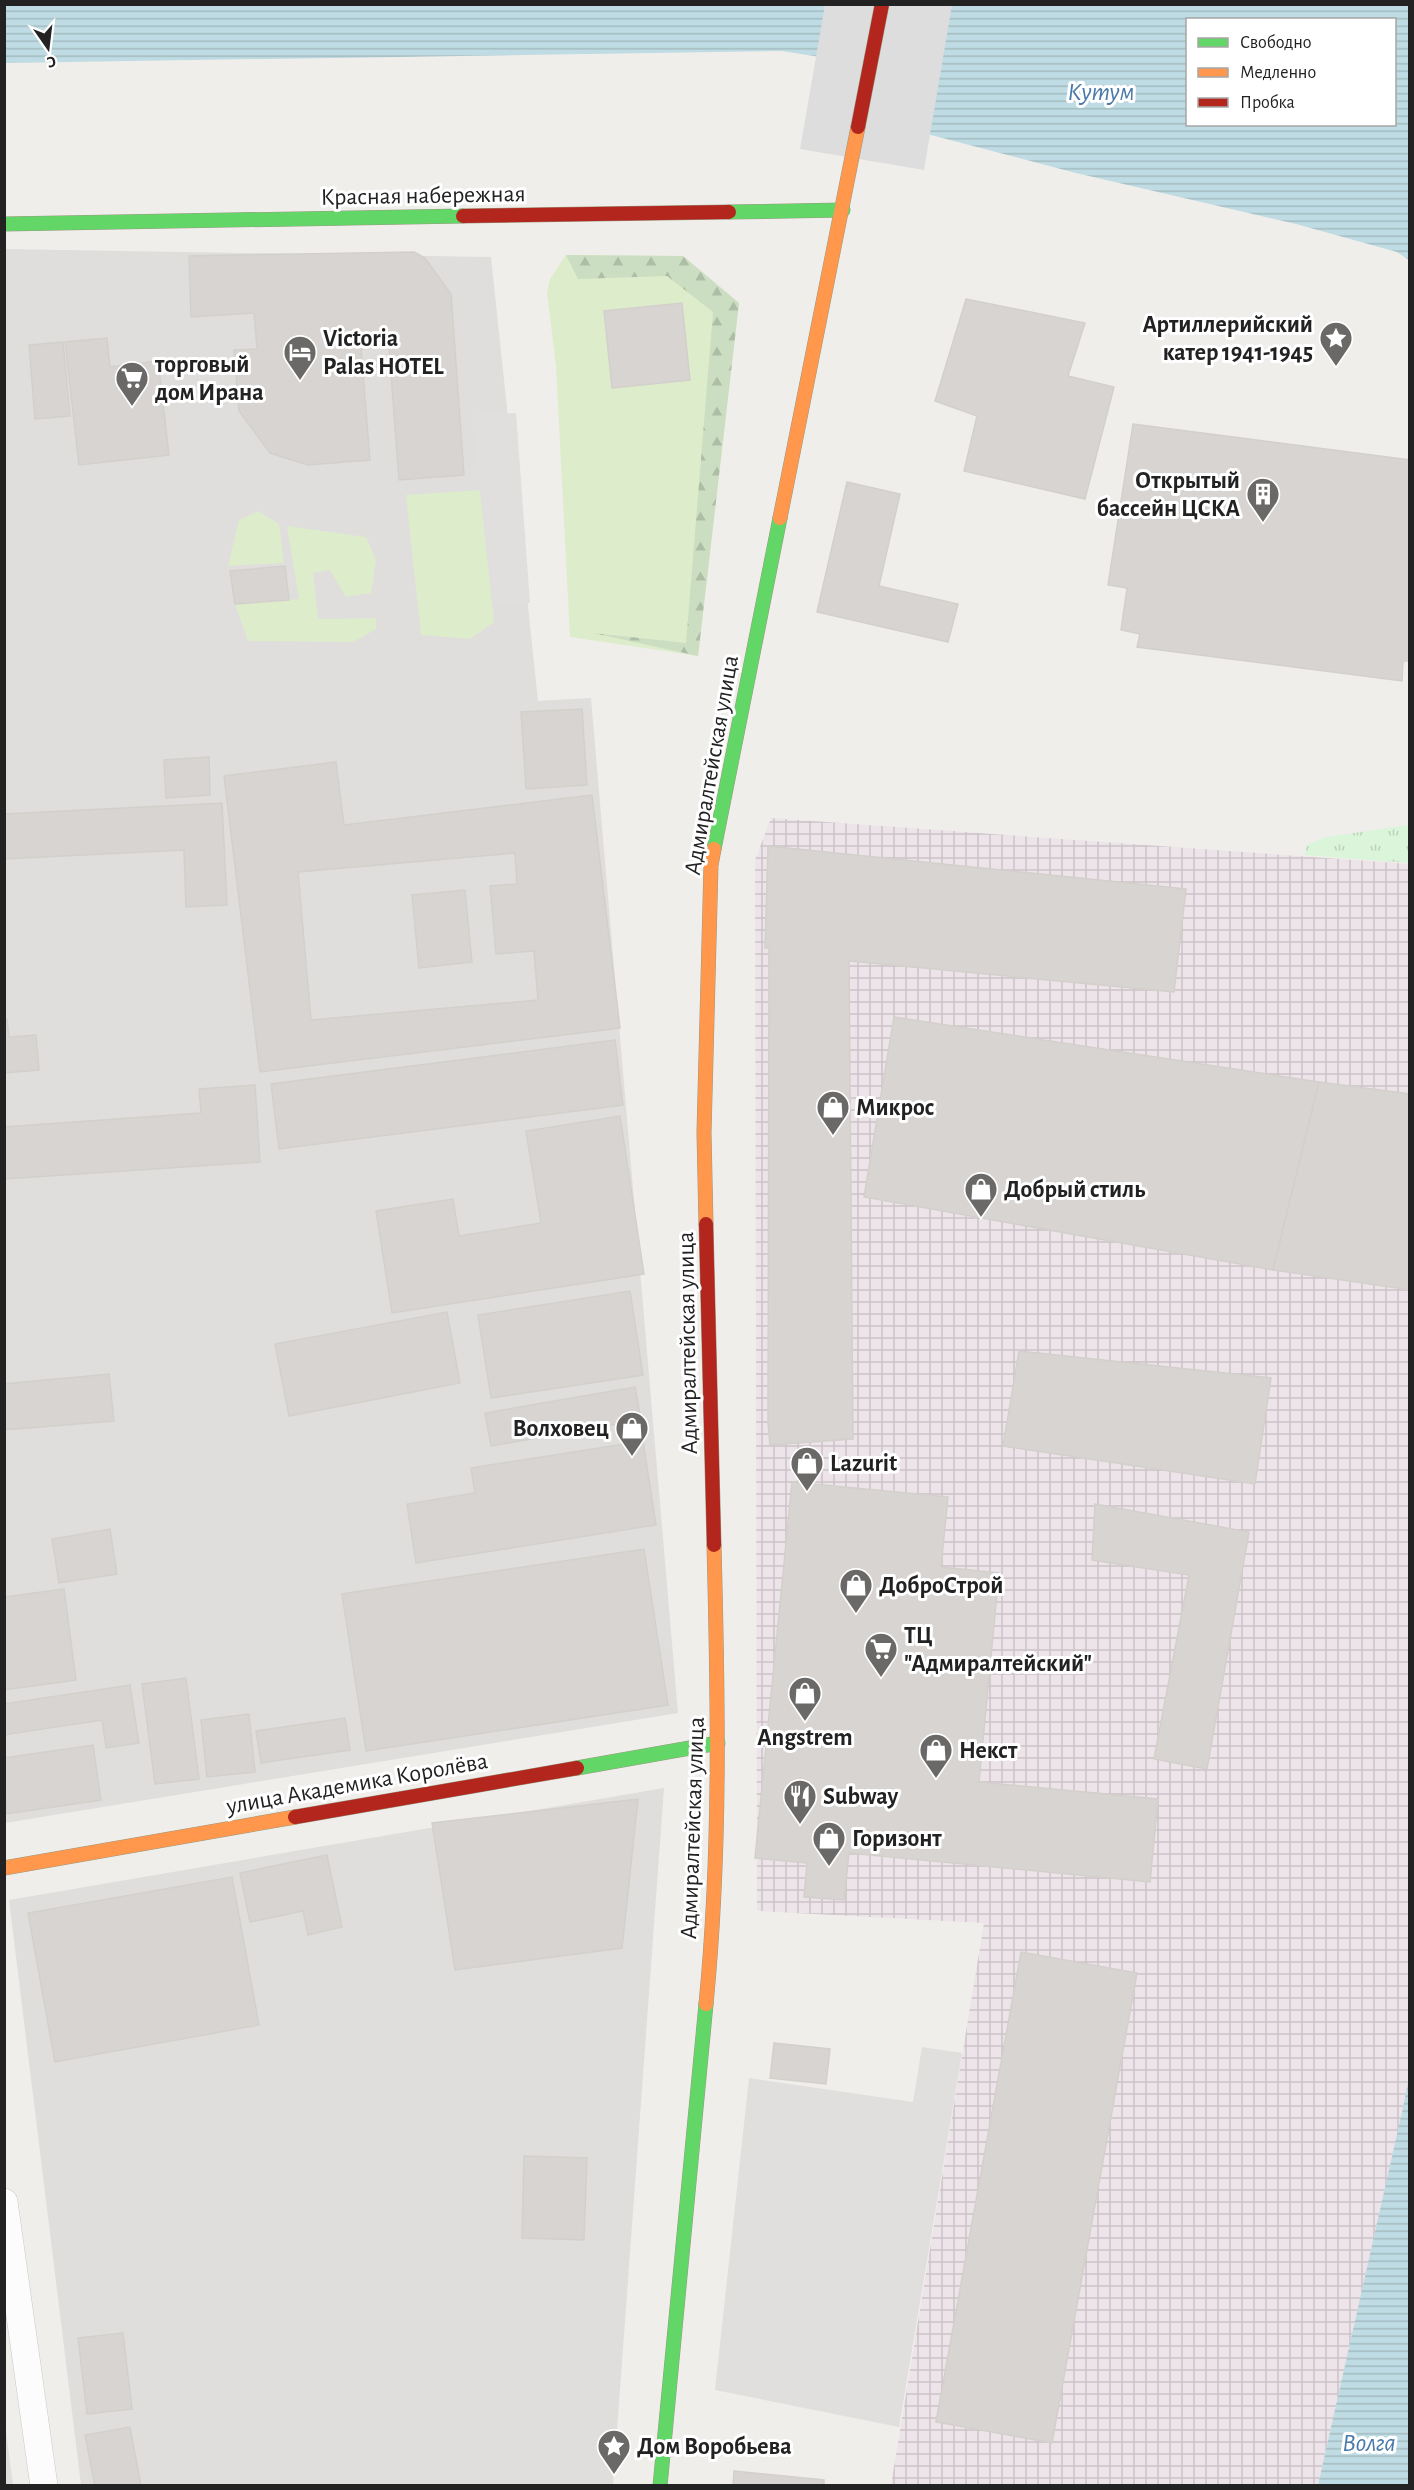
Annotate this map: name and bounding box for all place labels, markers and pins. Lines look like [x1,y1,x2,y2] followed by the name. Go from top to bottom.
[1143,313,1313,365] place label: Артиллерийский катер 1941-1945
[1318,320,1354,367] place icon: Артиллерийский катер 1941-1945
[323,327,444,379] place label: Victoria Palas HOTEL
[282,334,318,381] hotel icon: Victoria Palas HOTEL
[154,353,264,405] place label: торговый дом Ирана
[114,360,150,407] supermarket icon: торговый дом Ирана
[1097,469,1240,521] place label: Открытый бассейн ЦСКА
[1245,476,1281,523] building icon: Открытый бассейн ЦСКА
[815,1089,851,1136] shop icon: Микрос
[856,1096,934,1120] place label: Микрос
[963,1171,999,1218] shop icon: Добрый стиль
[1004,1178,1145,1202] place label: Добрый стиль
[614,1410,650,1457] shop icon: Волховец
[513,1417,609,1441] place label: Волховец
[789,1445,825,1492] shop icon: Lazurit
[830,1452,897,1476] place label: Lazurit
[838,1567,874,1614] shop icon: ДоброСтрой
[879,1574,1003,1598] place label: ДоброСтрой
[904,1624,1092,1676] place label: ТЦ "Адмиралтейский"
[863,1631,899,1678] supermarket icon: ТЦ "Адмиралтейский"
[787,1675,823,1722] shop icon: Angstrem
[757,1726,853,1750] place label: Angstrem
[918,1732,954,1779] shop icon: Некст
[959,1739,1018,1763] place label: Некст
[782,1778,818,1825] restaurant icon: Subway
[823,1785,899,1809] place label: Subway
[811,1820,847,1867] shop icon: Горизонт
[852,1827,942,1851] place label: Горизонт
[596,2428,632,2475] place icon: Дом Воробьева
[637,2435,792,2459] place label: Дом Воробьева

